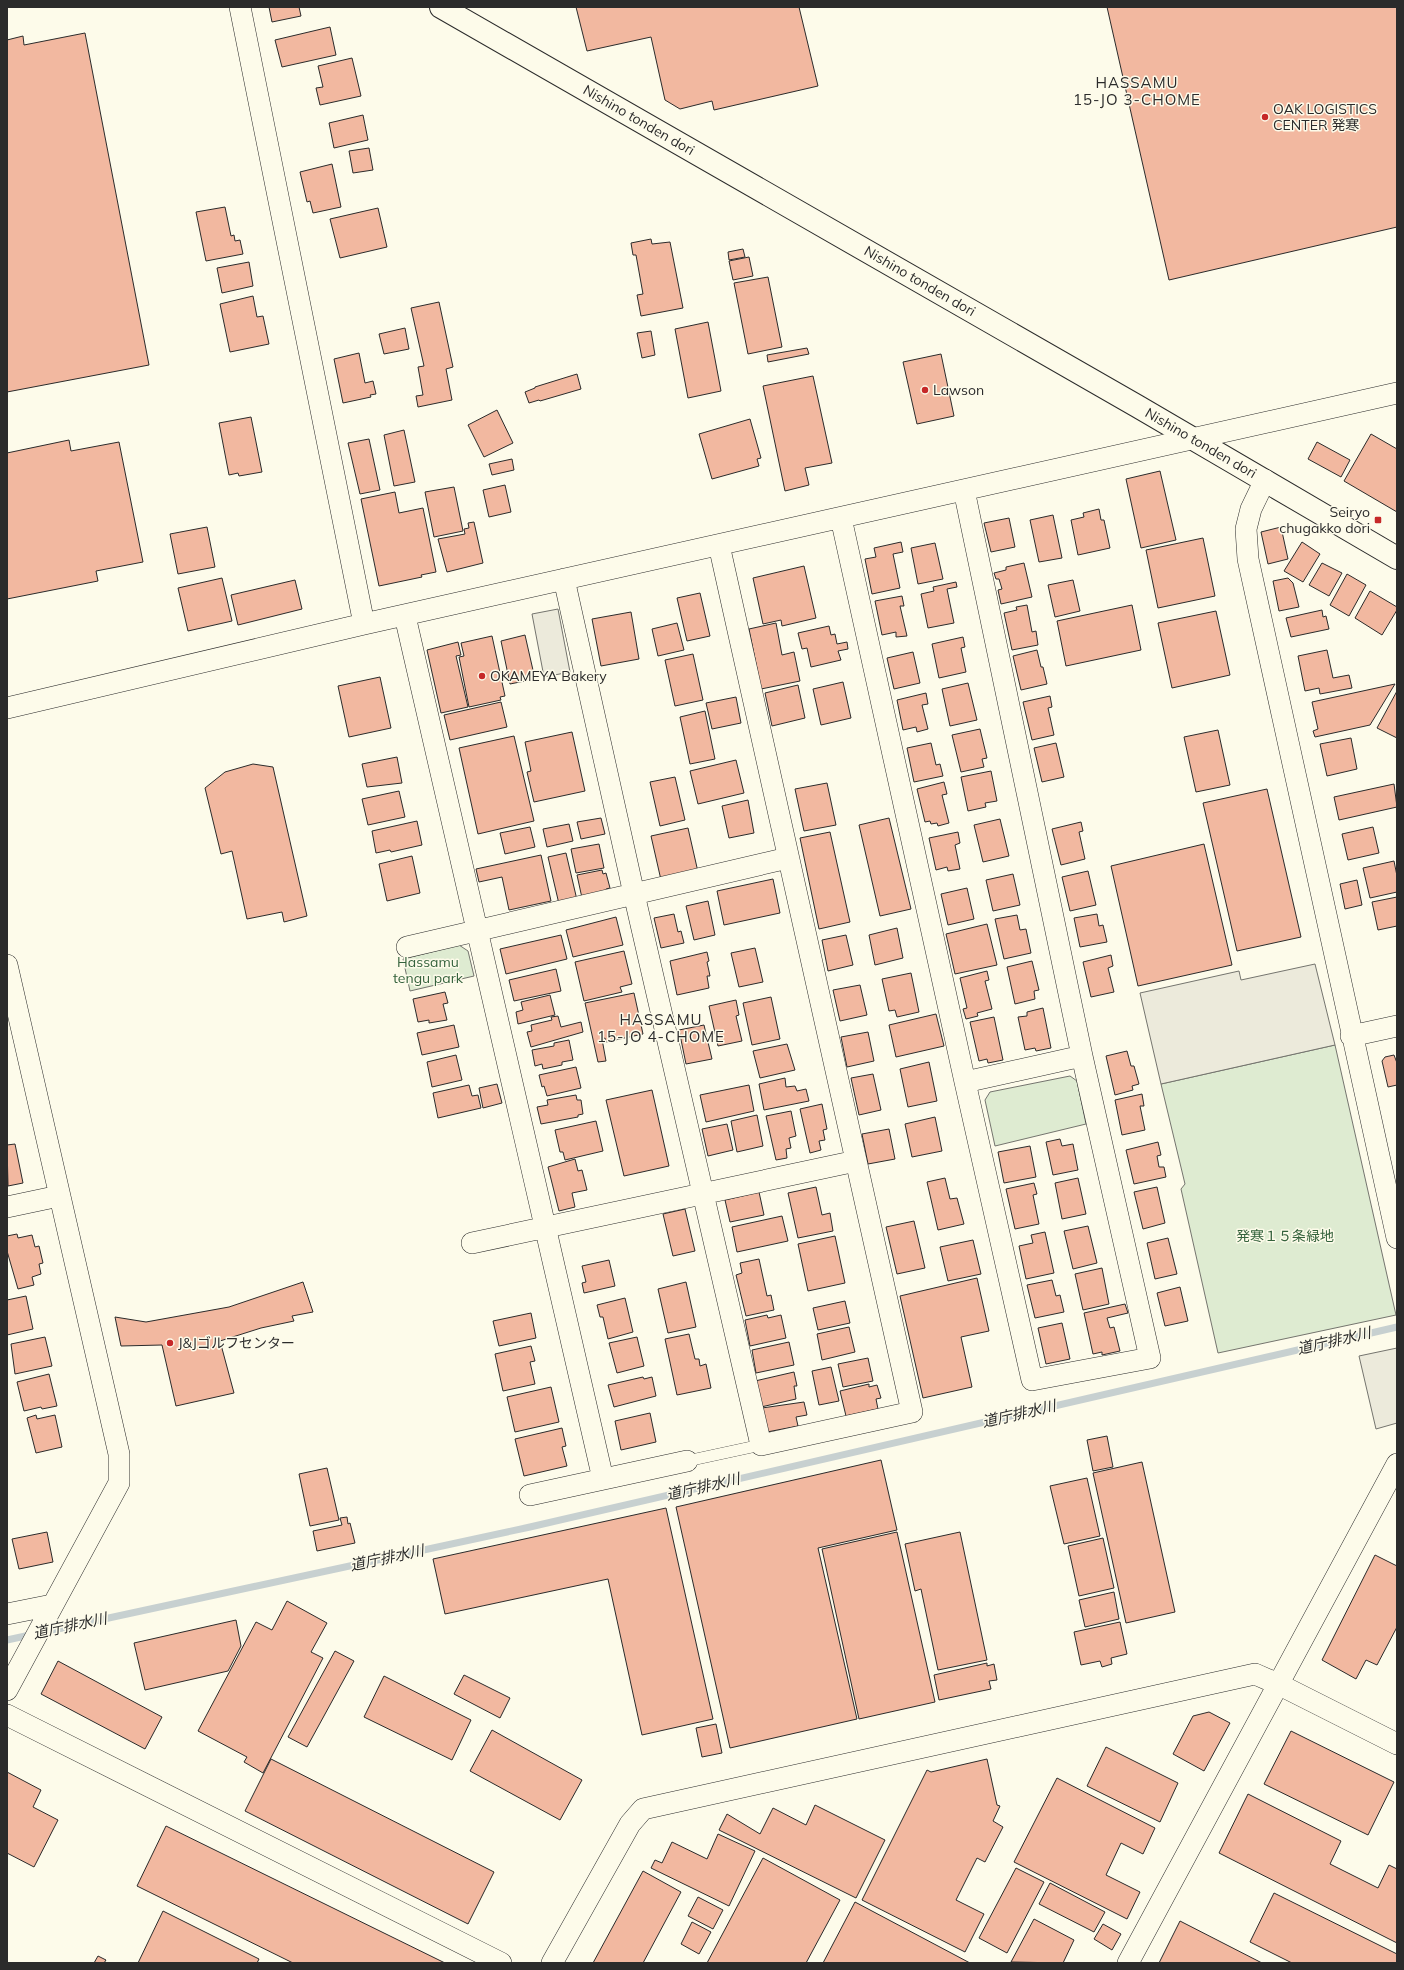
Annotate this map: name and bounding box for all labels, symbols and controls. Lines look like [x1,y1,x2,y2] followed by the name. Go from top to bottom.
[1073,73,1201,109] district label: HASSAMU 15-JO 3-CHOME
[580,81,698,159] street label: Nishino tonden dori
[1273,100,1377,134] place label: OAK LOGISTICS CENTER 発寒
[1260,112,1270,122] marker: OAK LOGISTICS CENTER 発寒
[861,242,979,320] street label: Nishino tonden dori
[933,381,984,399] place label: Lawson
[920,385,930,395] marker: Lawson
[1142,404,1260,482] street label: Nishino tonden dori
[1279,503,1370,537] place label: Seiryo chugakko dori
[1373,515,1383,525] marker: Seiryo chugakko dori
[490,667,607,685] place label: OKAMEYA Bakery
[477,671,487,681] marker: OKAMEYA Bakery
[393,953,464,987] park label: Hassamu tengu park
[597,1010,725,1046] district label: HASSAMU 15-JO 4-CHOME
[1236,1227,1334,1245] park label: 発寒１５条緑地
[1295,1322,1375,1358] water label: 道庁排水川
[178,1334,295,1352] place label: J&Jゴルフセンター
[165,1338,175,1348] marker: J&Jゴルフセンター
[980,1395,1060,1431] water label: 道庁排水川
[664,1468,744,1504] water label: 道庁排水川
[348,1540,428,1575] water label: 道庁排水川
[31,1608,111,1643] water label: 道庁排水川

